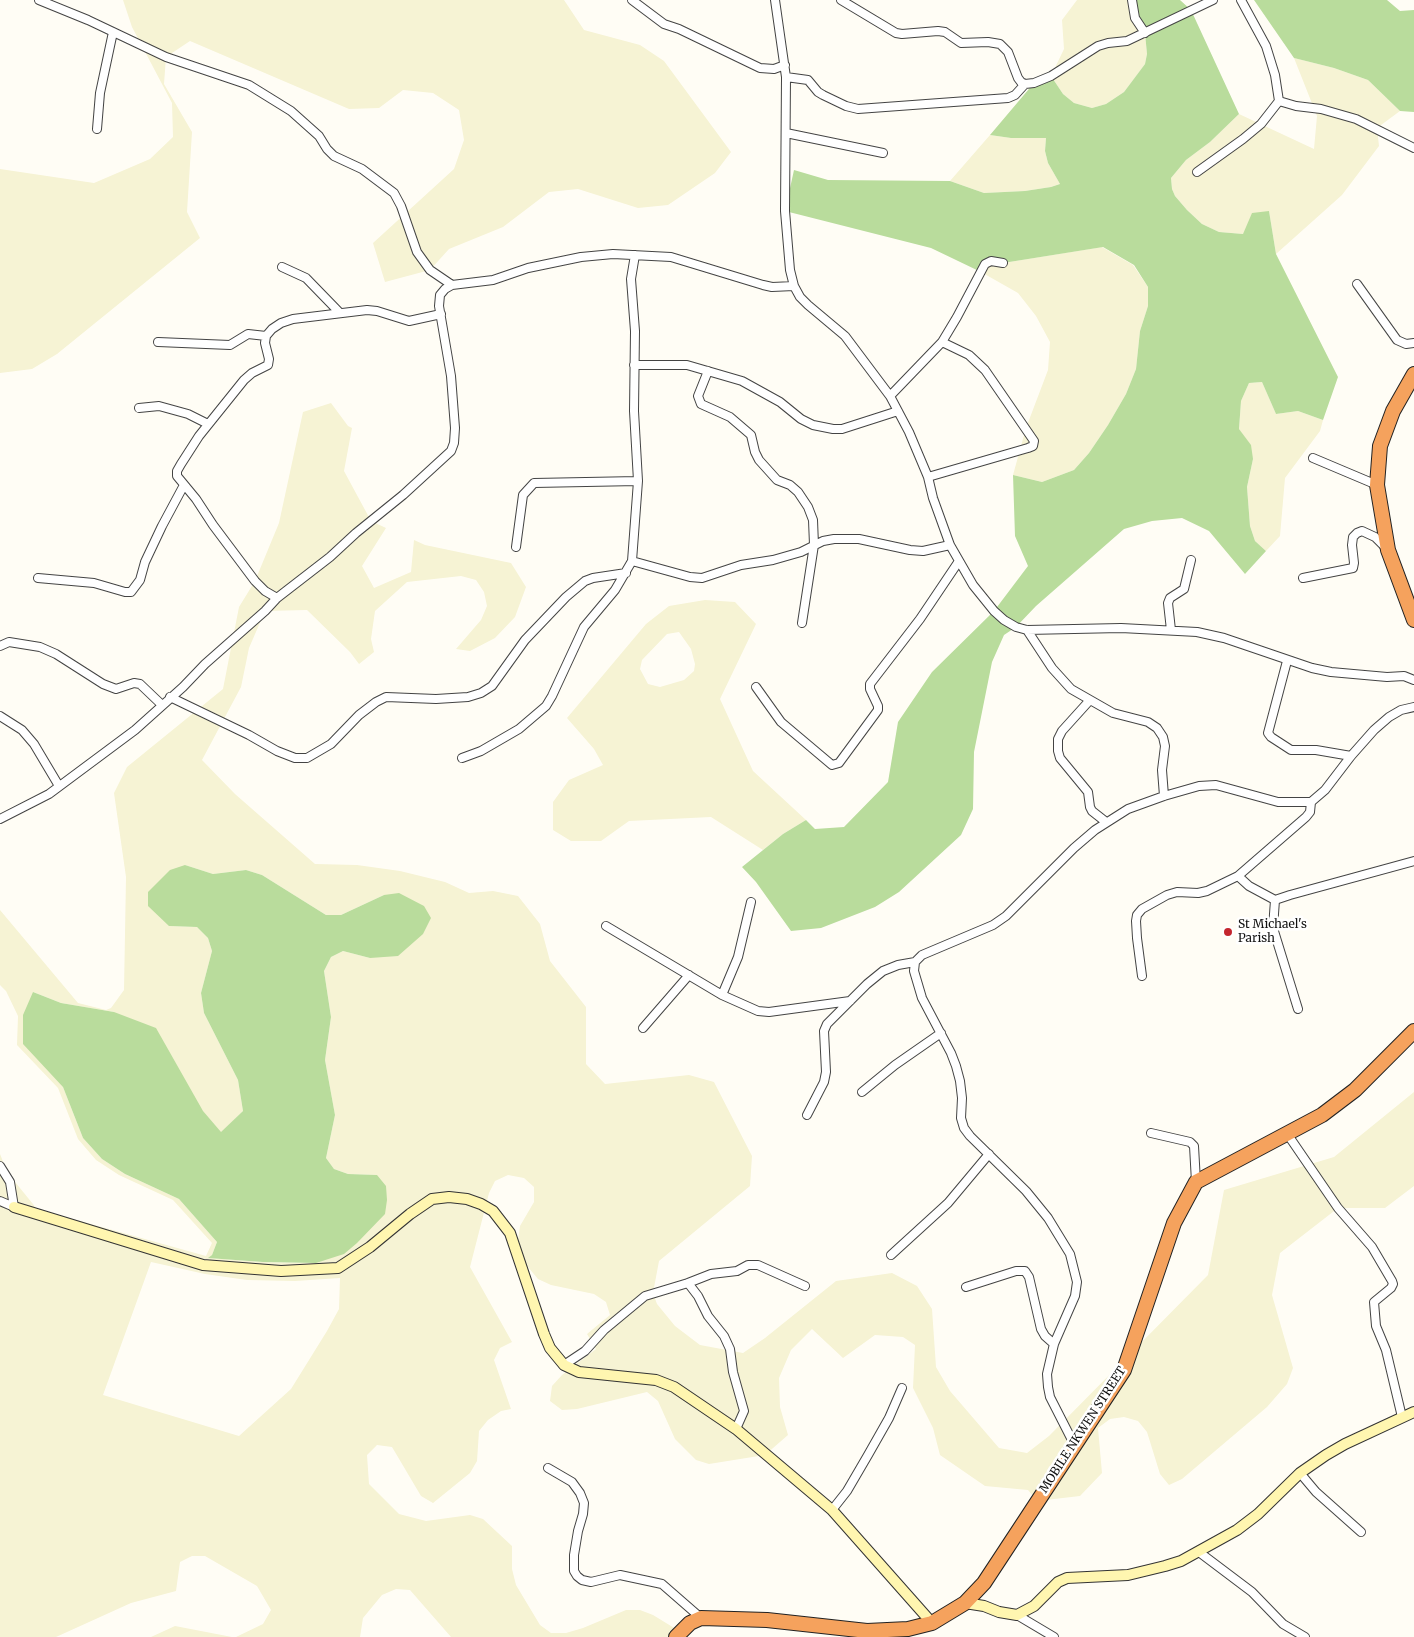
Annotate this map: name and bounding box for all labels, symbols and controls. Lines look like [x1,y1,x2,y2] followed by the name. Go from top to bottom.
[1238,918,1307,946] place label: St Michael's Parish
[1222,926,1234,938] marker: St Michael's Parish
[1037,1364,1129,1496] street label: MOBILE NKWEN STREET

